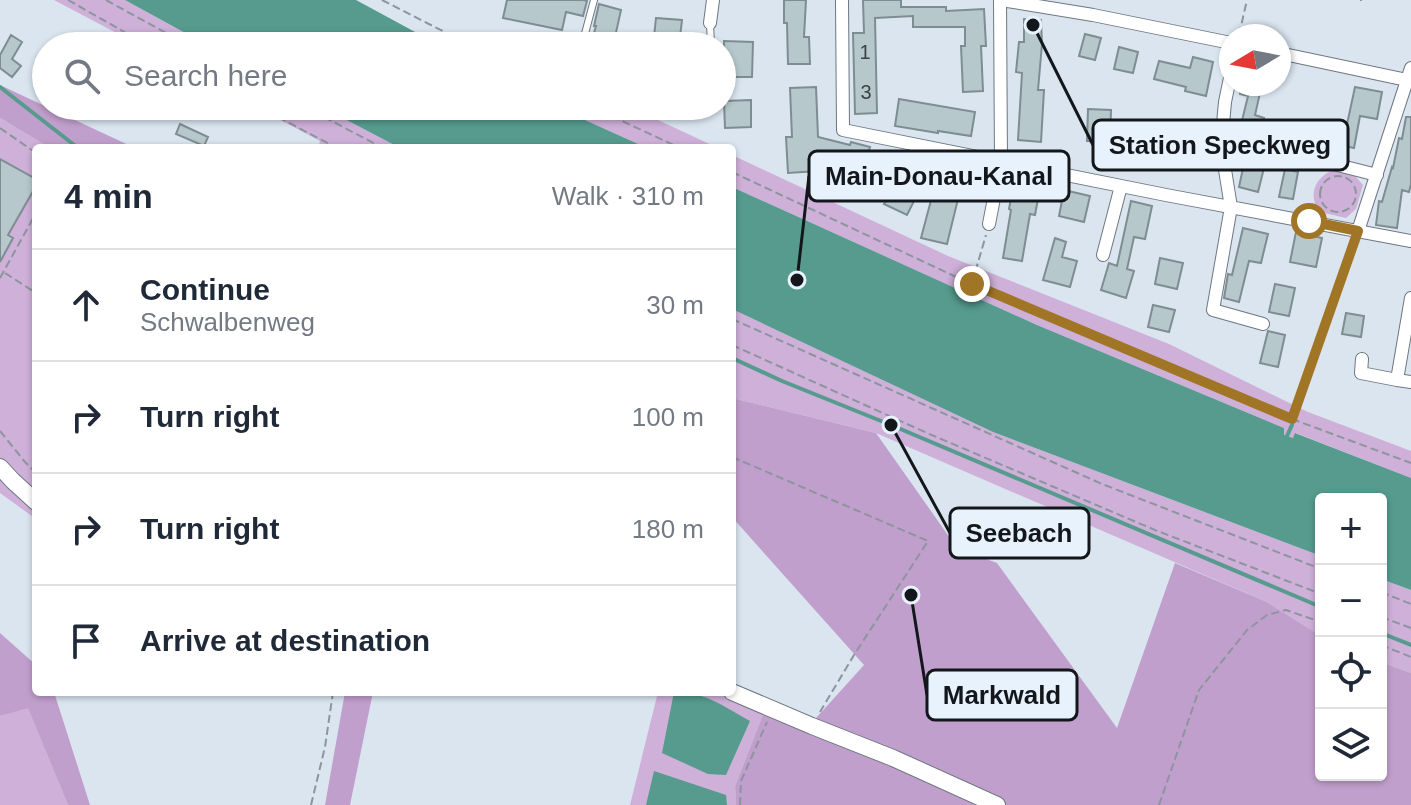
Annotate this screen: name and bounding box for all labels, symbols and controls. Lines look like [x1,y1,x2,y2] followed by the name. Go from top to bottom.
[1219,24,1291,96] north arrow
[32,32,736,120] search box
[859,41,871,63] house number: 1
[60,54,104,98] icon: search
[124,59,287,92] text: Search here
[860,81,872,103] house number: 3
[1093,120,1348,170] callout: Station Speckweg
[1109,130,1331,160] text: Station Speckweg
[809,151,1069,201] callout: Main-Donau-Kanal
[825,161,1053,191] text: Main-Donau-Kanal
[64,177,153,215] text: 4 min
[552,181,704,211] text: Walk · 310 m
[1291,203,1327,239] route start
[954,266,990,302] route end
[140,273,270,306] text: Continue
[64,283,108,327] icon: ahead
[646,290,704,320] text: 30 m
[140,307,315,337] text: Schwalbenweg
[64,395,108,439] icon: right
[140,400,279,433] text: Turn right
[632,402,704,432] text: 100 m
[1315,493,1387,781] map controls
[1315,493,1387,565] button: +
[64,507,108,551] icon: right
[950,508,1089,558] callout: Seebach
[140,512,279,545] text: Turn right
[632,514,704,544] text: 180 m
[966,518,1072,548] text: Seebach
[1315,565,1387,637] button: −
[64,619,108,663] icon: arrive
[140,624,430,657] text: Arrive at destination
[1315,637,1387,709] button: locate
[927,670,1077,720] callout: Markwald
[943,680,1061,710] text: Markwald
[1315,709,1387,781] button: layers

